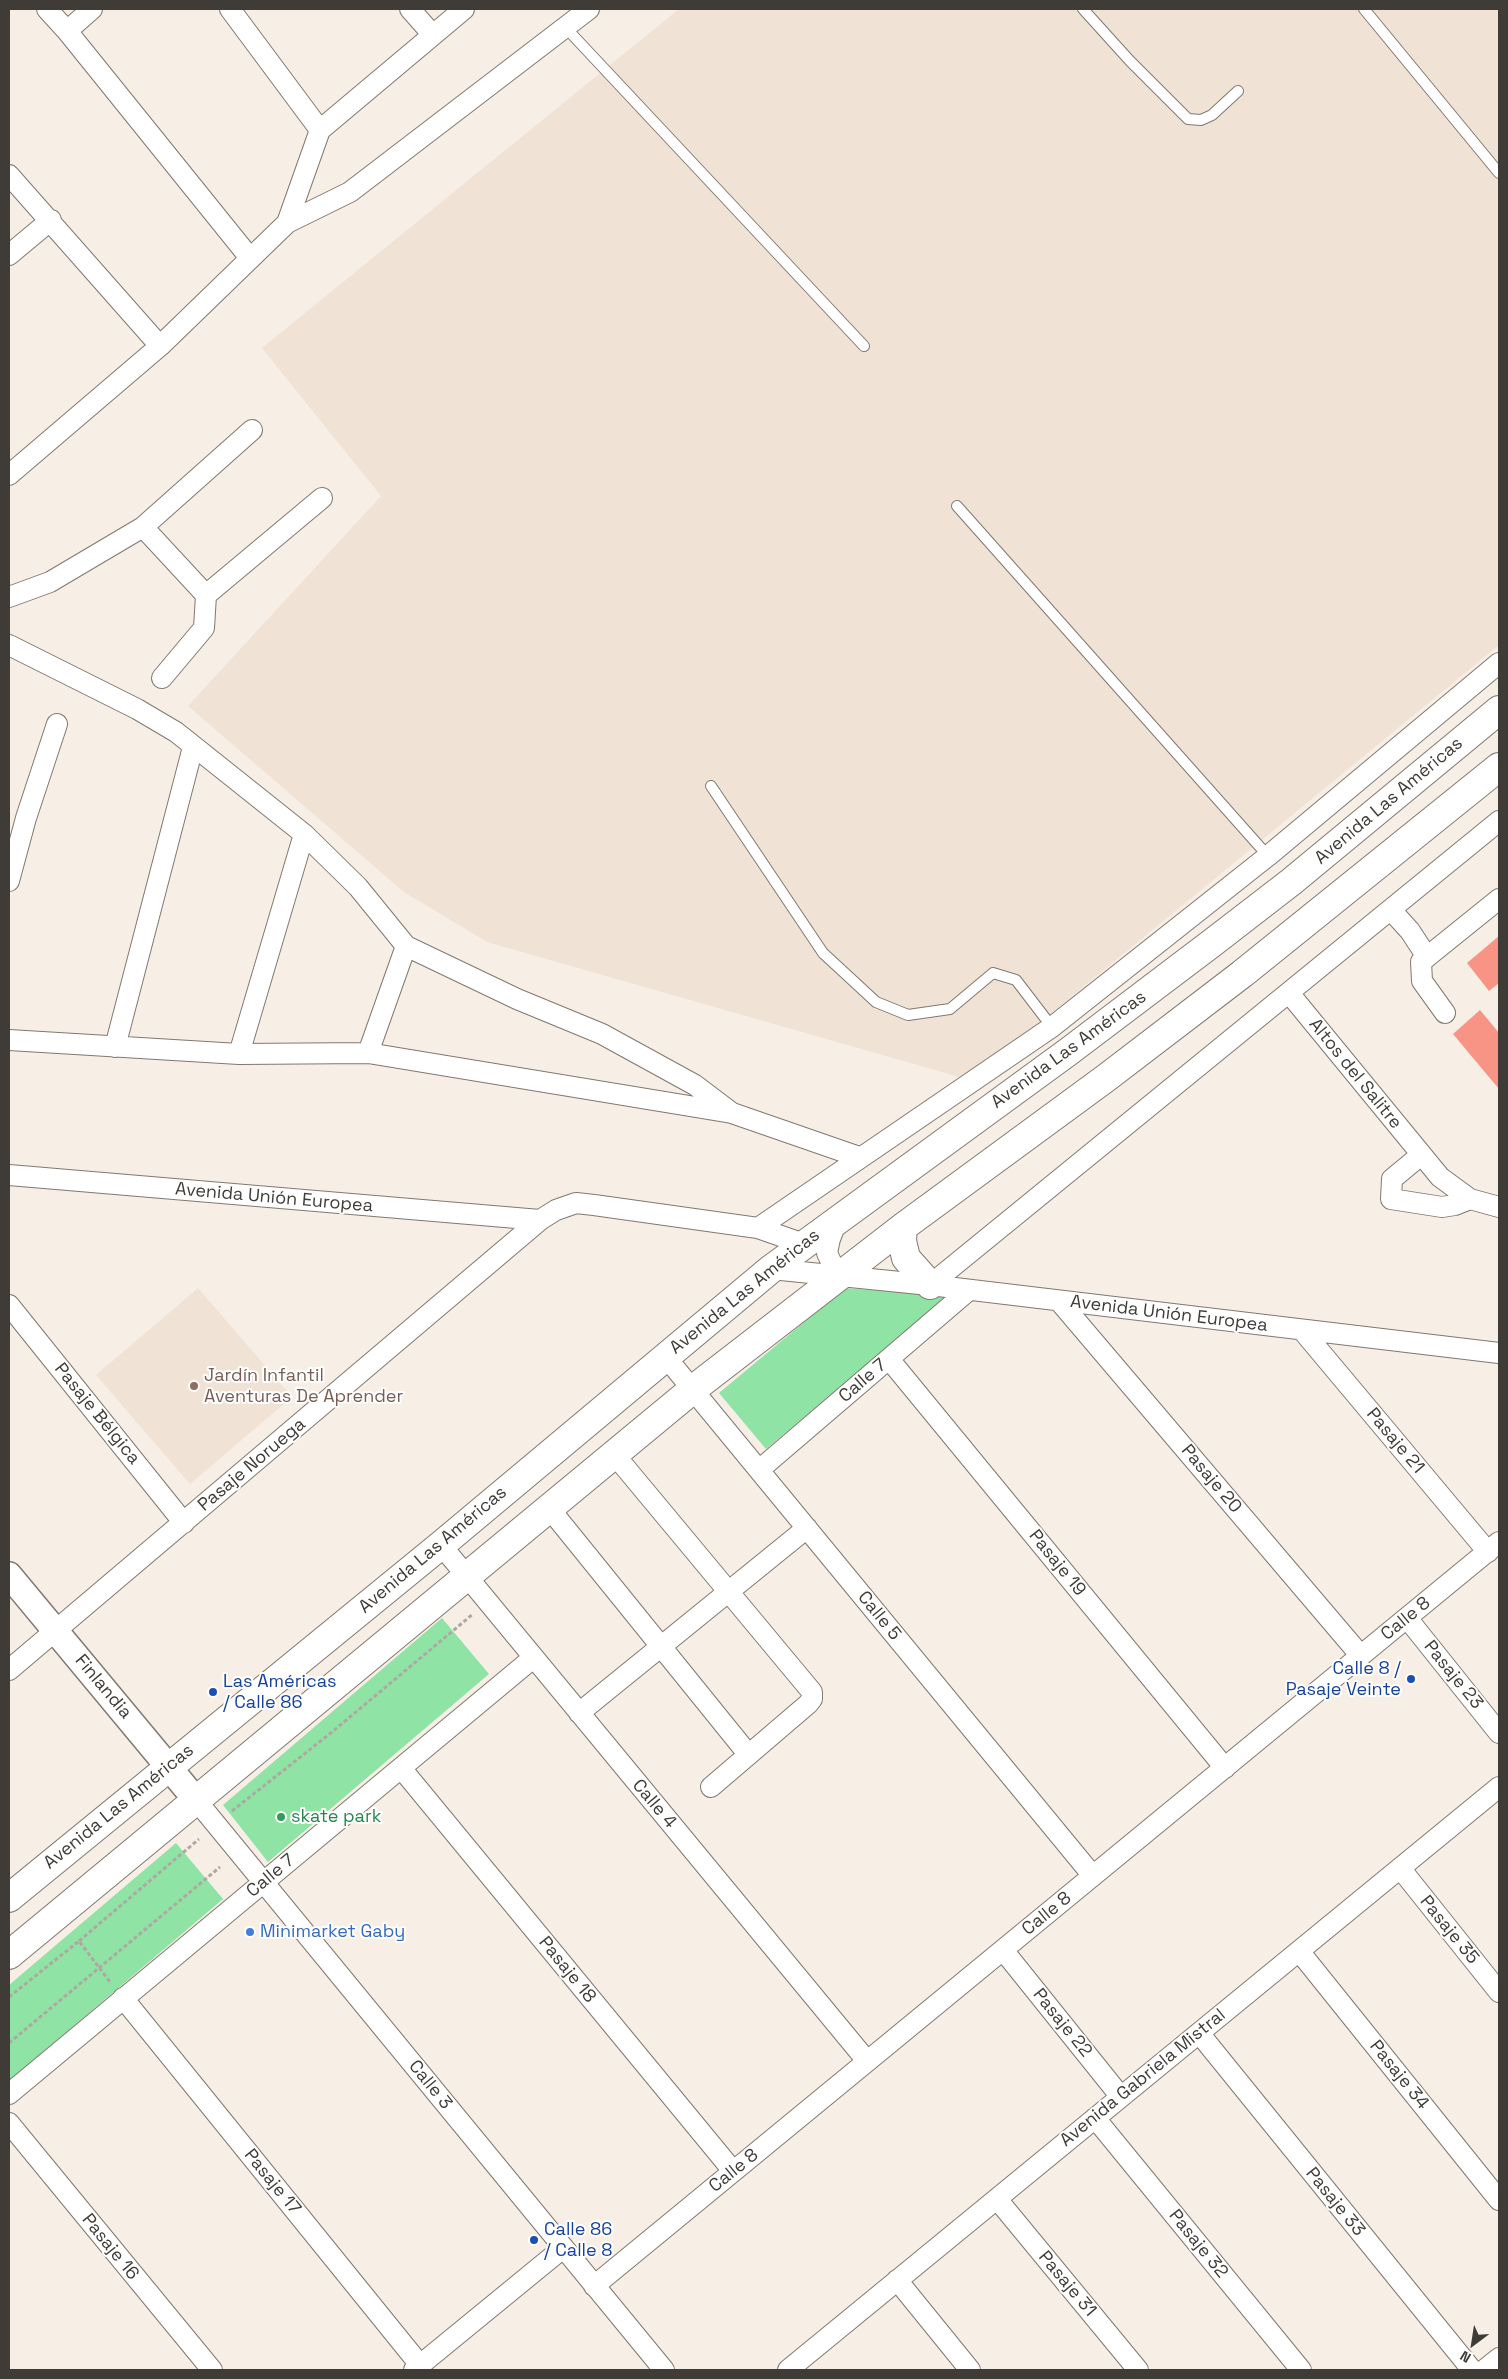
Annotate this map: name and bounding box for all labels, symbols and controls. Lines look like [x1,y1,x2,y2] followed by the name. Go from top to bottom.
[1311,733,1467,869] street label: Avenida Las Américas
[987,986,1151,1114] street label: Avenida Las Américas
[1304,1014,1406,1134] street label: Altos del Salitre
[174,1179,374,1217] street label: Avenida Unión Europea
[666,1225,824,1359] street label: Avenida Las Américas
[1069,1291,1269,1337] street label: Avenida Unión Europea
[835,1354,891,1408] street label: Calle 7
[49,1359,145,1469] street label: Pasaje Bélgica
[204,1365,403,1408] place label: Jardín Infantil Aventuras De Aprender
[188,1380,200,1392] marker: Jardín Infantil Aventuras De Aprender
[1361,1404,1429,1478] street label: Pasaje 21
[194,1414,310,1516] street label: Pasaje Noruega
[1176,1440,1246,1518] street label: Pasaje 20
[355,1482,511,1618] street label: Avenida Las Américas
[1024,1526,1090,1600] street label: Pasaje 19
[853,1587,905,1645] street label: Calle 5
[1377,1593,1435,1645] street label: Calle 8
[1419,1636,1487,1714] street label: Pasaje 23
[70,1650,136,1724] street label: Finlandia
[1286,1658,1401,1700] place label: Calle 8 / Pasaje Veinte
[223,1671,336,1714] place label: Las Américas / Calle 86
[1405,1673,1417,1685] marker: Calle 8 / Pasaje Veinte
[207,1686,219,1698] marker: Las Américas / Calle 86
[40,1740,198,1874] street label: Avenida Las Américas
[627,1775,681,1833] street label: Calle 4
[291,1806,381,1828] place label: skate park
[275,1811,287,1823] marker: skate park
[243,1850,299,1902] street label: Calle 7
[1018,1888,1076,1940] street label: Calle 8
[1415,1891,1483,1969] street label: Pasaje 35
[260,1921,405,1943] place label: Minimarket Gaby
[244,1926,256,1938] marker: Minimarket Gaby
[534,1932,600,2008] street label: Pasaje 18
[1028,1984,1096,2062] street label: Pasaje 22
[1056,2005,1230,2151] street label: Avenida Gabriela Mistral
[1365,2036,1433,2114] street label: Pasaje 34
[404,2056,456,2114] street label: Calle 3
[239,2145,305,2219] street label: Pasaje 17
[705,2145,763,2197] street label: Calle 8
[1301,2163,1369,2241] street label: Pasaje 33
[1164,2205,1232,2283] street label: Pasaje 32
[77,2210,143,2284] street label: Pasaje 16
[544,2219,613,2262] place label: Calle 86 / Calle 8
[528,2234,540,2246] marker: Calle 86 / Calle 8
[1033,2247,1101,2321] street label: Pasaje 31
[1448,2319,1498,2369] north arrow
[1457,2347,1474,2367] text: N

